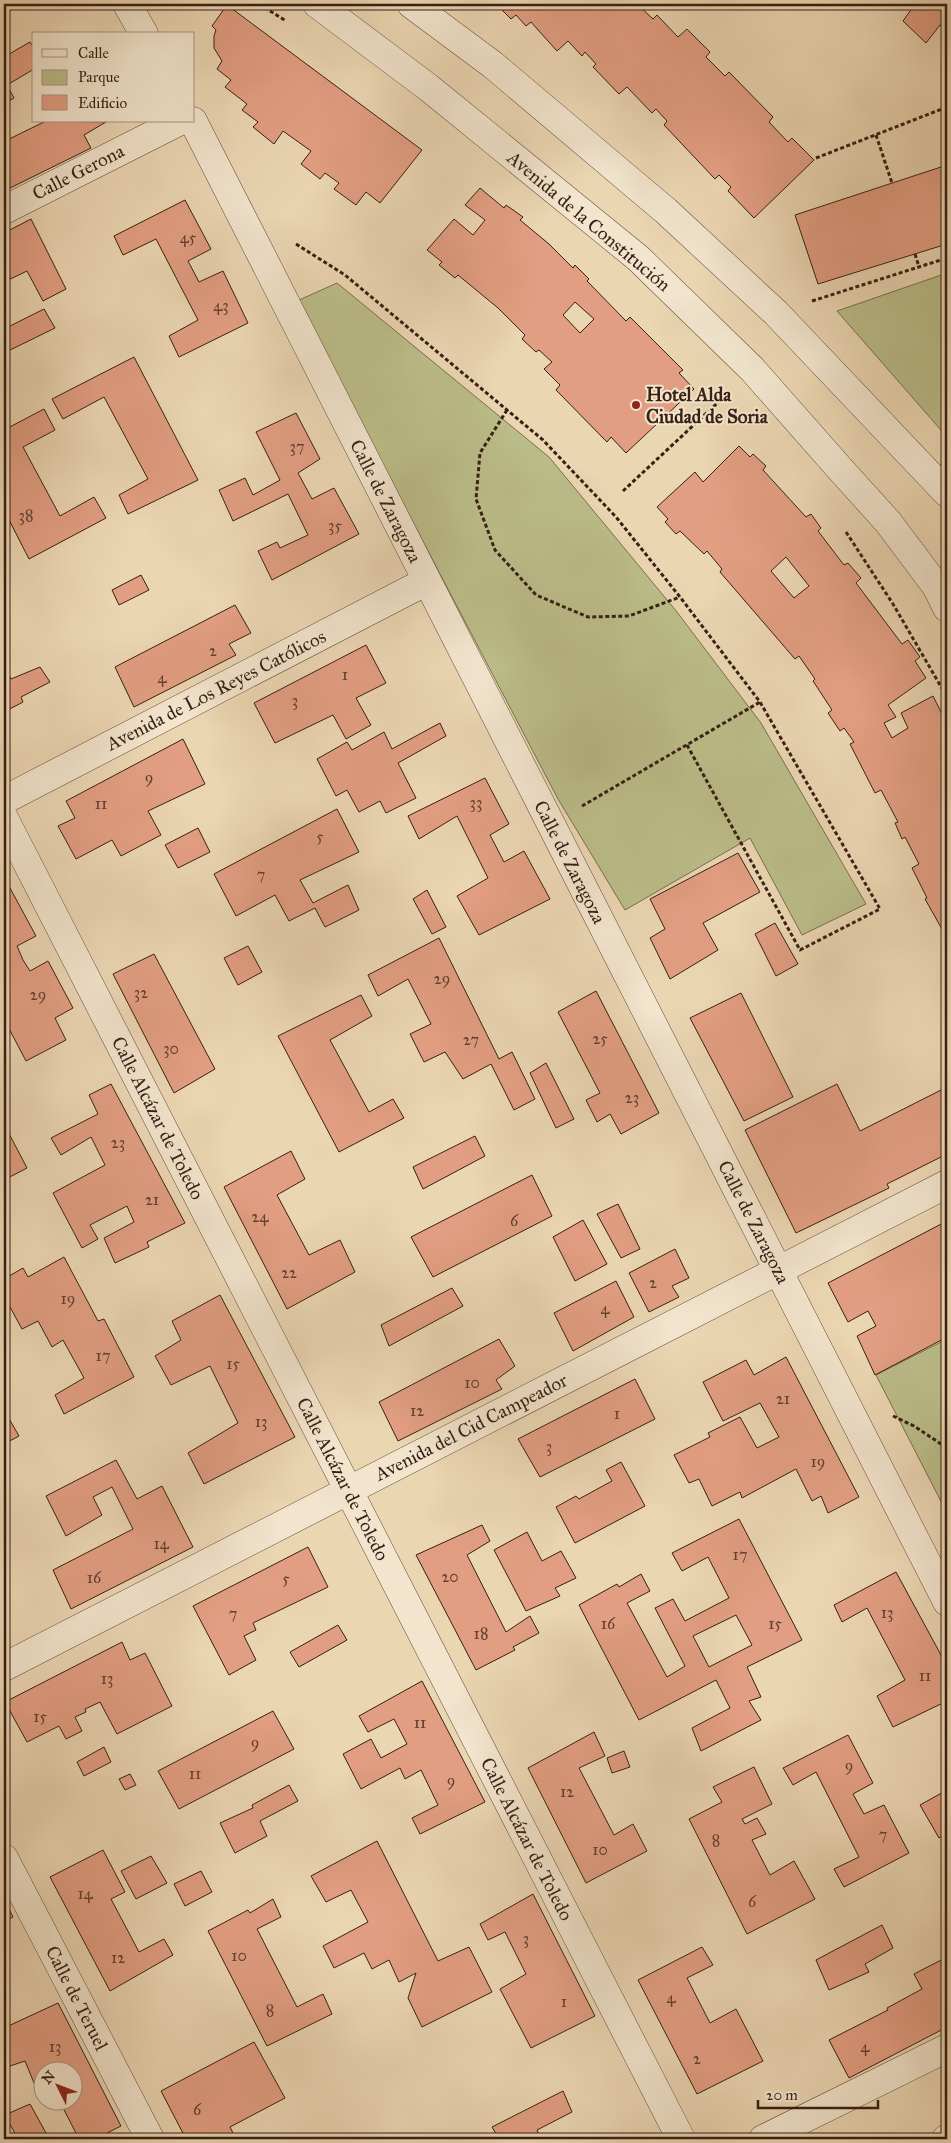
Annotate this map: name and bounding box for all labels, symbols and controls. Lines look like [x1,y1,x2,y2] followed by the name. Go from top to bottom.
[32,32,195,122] legend
[78,44,109,62] text: Calle
[78,68,120,87] text: Parque
[78,94,127,112] text: Edificio
[28,139,129,205] street label: Calle Gerona
[502,145,675,296] street label: Avenida de la Constitución
[180,228,197,247] house number: 45
[213,296,229,315] house number: 43
[646,383,769,428] place label: Hotel Alda Ciudad de Soria
[630,399,642,411] marker: Hotel Alda Ciudad de Soria
[344,436,427,568] street label: Calle de Zaragoza
[290,437,304,456] house number: 37
[19,506,33,525] house number: 38
[328,516,342,535] house number: 35
[102,625,330,756] street label: Avenida de Los Reyes Católicos
[209,641,217,660] house number: 2
[342,665,348,684] house number: 1
[158,668,168,687] house number: 4
[292,691,298,710] house number: 3
[145,768,153,787] house number: 9
[470,793,482,812] house number: 33
[95,794,107,813] house number: 11
[528,797,611,929] street label: Calle de Zaragoza
[316,827,324,846] house number: 5
[257,865,265,884] house number: 7
[434,969,450,988] house number: 29
[134,983,148,1002] house number: 32
[30,985,46,1004] house number: 29
[592,1029,608,1048] house number: 25
[463,1030,479,1049] house number: 27
[107,1033,209,1204] street label: Calle Alcázar de Toledo
[163,1039,179,1058] house number: 30
[625,1088,639,1107] house number: 23
[111,1133,125,1152] house number: 23
[712,1157,795,1289] street label: Calle de Zaragoza
[145,1190,159,1209] house number: 21
[252,1207,269,1226] house number: 24
[510,1211,519,1230] house number: 6
[281,1263,297,1282] house number: 22
[649,1273,657,1292] house number: 2
[61,1289,75,1308] house number: 19
[601,1299,611,1318] house number: 4
[96,1346,110,1365] house number: 17
[226,1354,240,1373] house number: 15
[370,1368,572,1486] street label: Avenida del Cid Campeador
[464,1373,480,1392] house number: 10
[776,1389,790,1408] house number: 21
[292,1394,394,1565] street label: Calle Alcázar de Toledo
[410,1401,424,1420] house number: 12
[614,1404,620,1423] house number: 1
[255,1412,267,1431] house number: 13
[546,1437,552,1456] house number: 3
[811,1452,825,1471] house number: 19
[153,1534,170,1553] house number: 14
[733,1545,747,1564] house number: 17
[441,1567,459,1586] house number: 20
[87,1568,102,1587] house number: 16
[282,1569,290,1588] house number: 5
[881,1603,893,1622] house number: 13
[229,1604,237,1623] house number: 7
[601,1614,616,1633] house number: 16
[768,1614,782,1633] house number: 15
[474,1624,488,1643] house number: 18
[919,1666,931,1685] house number: 11
[101,1669,113,1688] house number: 13
[33,1707,47,1726] house number: 15
[414,1713,426,1732] house number: 11
[251,1733,259,1752] house number: 9
[476,1754,578,1925] street label: Calle Alcázar de Toledo
[845,1756,853,1775] house number: 9
[189,1764,201,1783] house number: 11
[447,1771,455,1790] house number: 9
[560,1782,574,1801] house number: 12
[879,1825,887,1844] house number: 7
[712,1831,720,1850] house number: 8
[592,1840,608,1859] house number: 10
[77,1884,94,1903] house number: 14
[748,1892,757,1911] house number: 6
[523,1929,529,1948] house number: 3
[41,1942,114,2055] street label: Calle de Teruel
[231,1946,247,1965] house number: 10
[111,1948,125,1967] house number: 12
[667,1988,677,2007] house number: 4
[561,1992,567,2011] house number: 1
[266,2001,274,2020] house number: 8
[49,2037,61,2056] house number: 13
[861,2037,871,2056] house number: 4
[693,2049,701,2068] house number: 2
[32,2060,82,2110] north arrow
[38,2067,59,2088] text: N
[758,2078,878,2110] scale bar
[766,2086,798,2104] text: 20 m
[193,2100,202,2119] house number: 6

